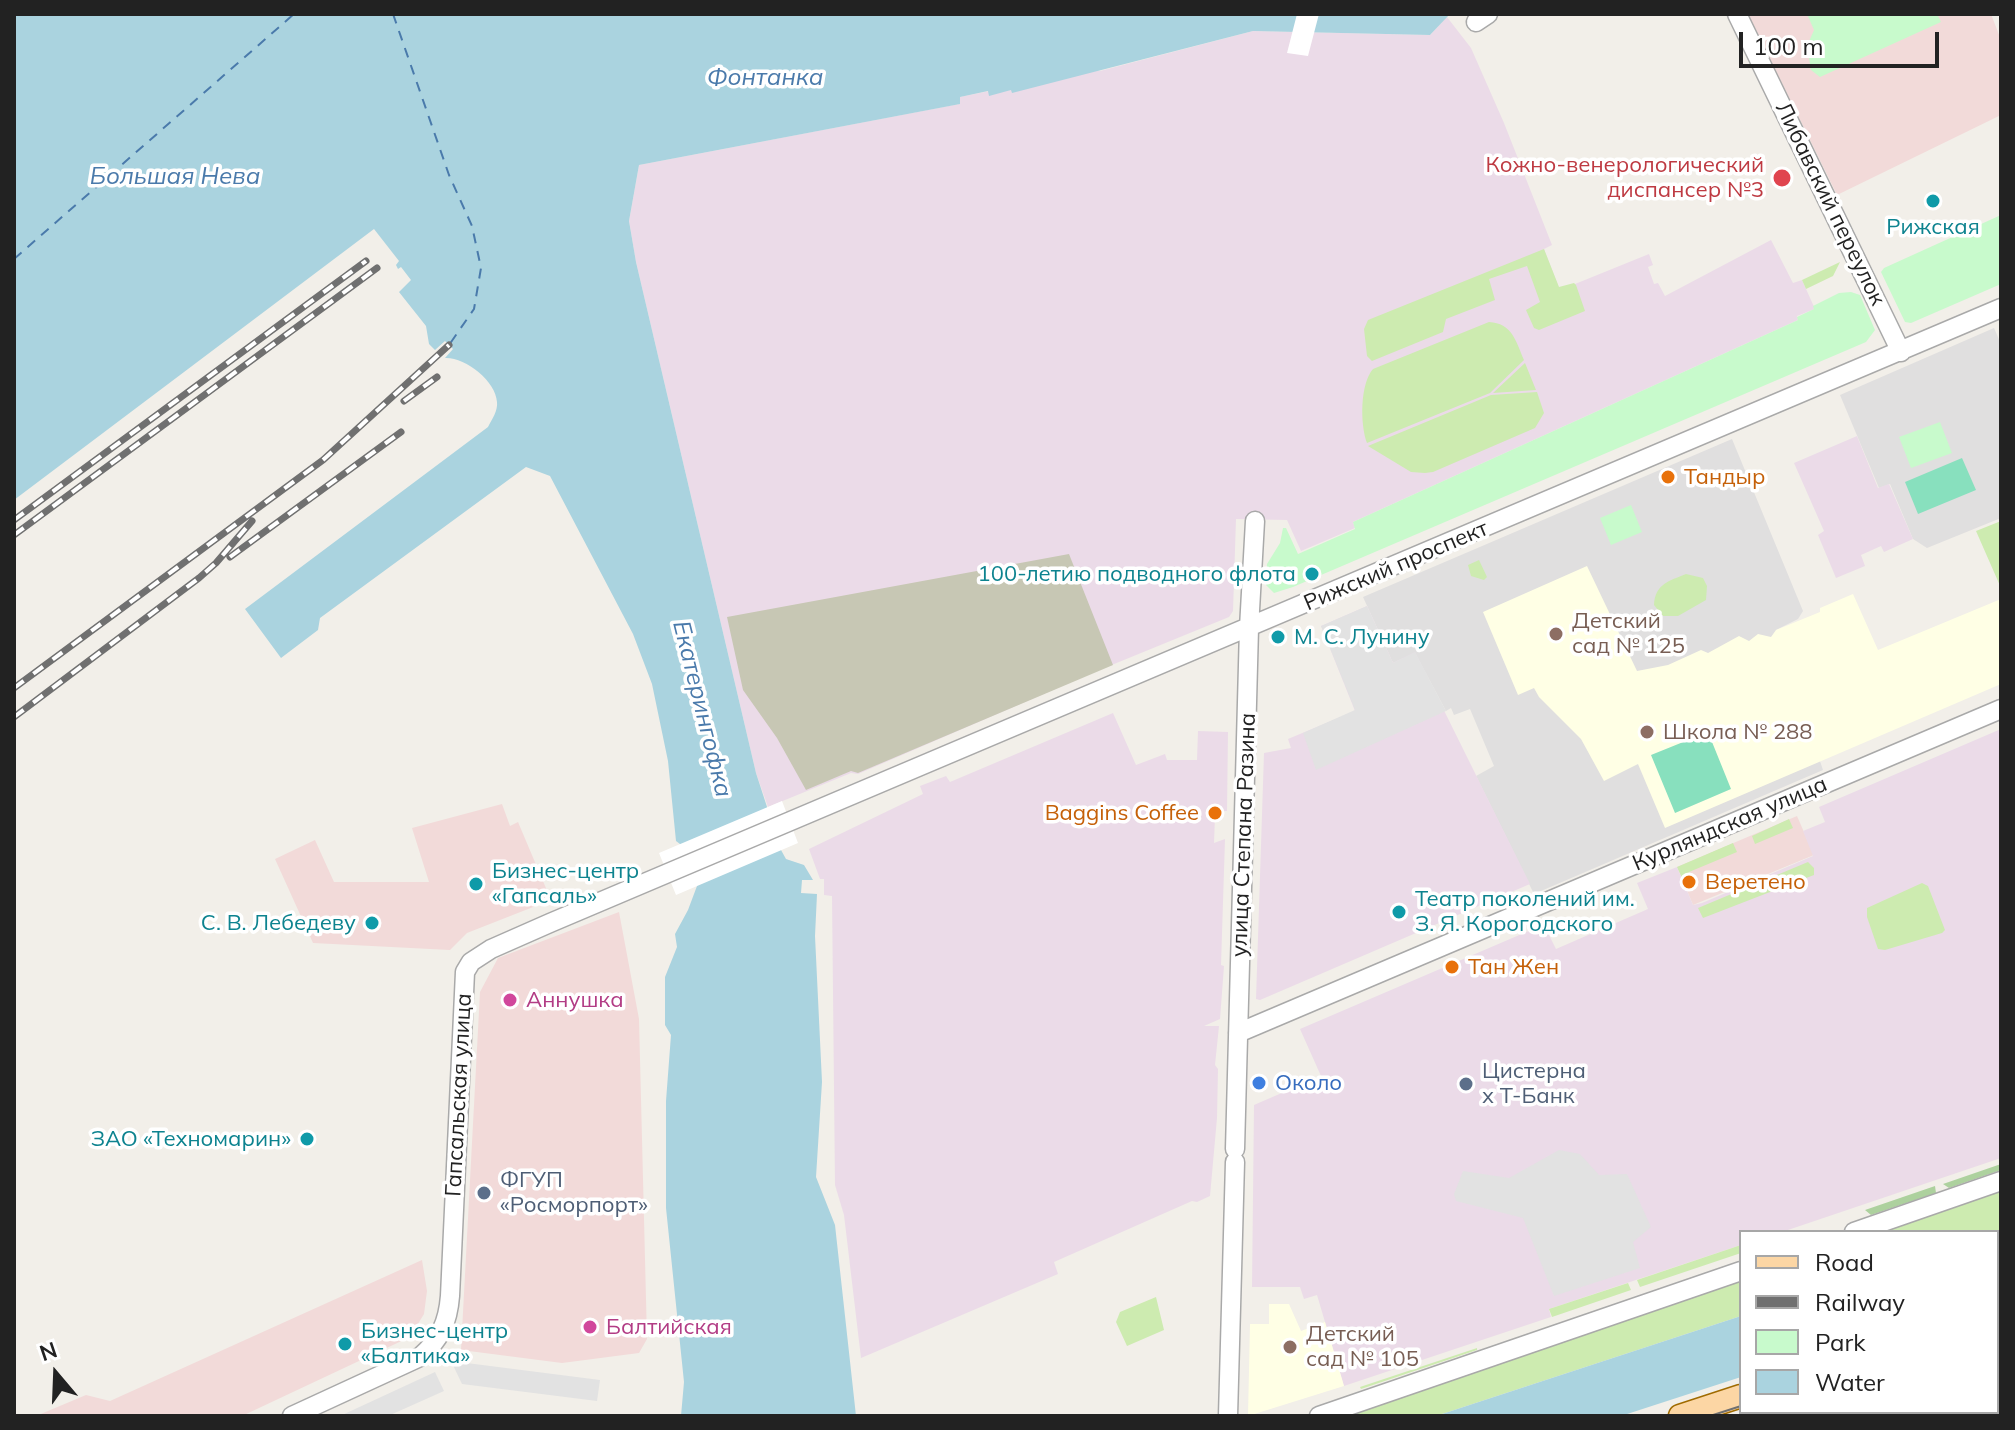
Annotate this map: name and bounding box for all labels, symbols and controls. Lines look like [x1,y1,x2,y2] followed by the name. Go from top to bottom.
[1743,16,1943,66] scale bar
[1753,31,1824,61] text: 100 m
[707,64,823,92] water label: Фонтанка
[1769,98,1891,310] street label: Либавский переулок
[1485,152,1764,204] place label: Кожно-венерологический диспансер №3
[90,163,260,191] water label: Большая Нева
[1771,167,1793,189] marker: Кожно-венерологический диспансер №3
[1924,192,1942,210] marker: Рижская
[1886,214,1980,240] place label: Рижская
[1684,464,1765,490] place label: Тандыр
[1659,468,1677,486] marker: Тандыр
[1300,515,1492,617] street label: Рижский проспект
[978,561,1296,587] place label: 100-летию подводного флота
[1303,565,1321,583] marker: 100-летию подводного флота
[1572,608,1685,660] place label: Детский сад № 125
[666,618,738,800] water label: Екатерингофка
[1294,624,1430,650] place label: М. С. Лунину
[1547,625,1565,643] marker: Детский сад № 125
[1269,628,1287,646] marker: М. С. Лунину
[1227,713,1261,957] street label: улица Степана Разина
[1663,719,1813,745] place label: Школа № 288
[1638,723,1656,741] marker: Школа № 288
[1629,771,1831,877] street label: Курляндская улица
[1045,800,1199,826] place label: Baggins Coffee
[1206,804,1224,822] marker: Baggins Coffee
[492,858,639,910] place label: Бизнес-центр «Гапсаль»
[1705,869,1806,895] place label: Веретено
[1680,873,1698,891] marker: Веретено
[467,875,485,893] marker: Бизнес-центр «Гапсаль»
[1415,886,1635,938] place label: Театр поколений им. З. Я. Корогодского
[1390,903,1408,921] marker: Театр поколений им. З. Я. Корогодского
[201,910,356,936] place label: С. В. Лебедеву
[363,914,381,932] marker: С. В. Лебедеву
[1468,954,1559,980] place label: Тан Жен
[1443,958,1461,976] marker: Тан Жен
[526,987,624,1013] place label: Аннушка
[501,991,519,1009] marker: Аннушка
[440,993,478,1197] street label: Гапсальская улица
[1482,1058,1586,1110] place label: Цистерна х Т-Банк
[1275,1070,1342,1096] place label: Около
[1250,1074,1268,1092] marker: Около
[1457,1075,1475,1093] marker: Цистерна х Т-Банк
[91,1126,291,1152] place label: ЗАО «Техномарин»
[298,1130,316,1148] marker: ЗАО «Техномарин»
[500,1167,648,1218] place label: ФГУП «Росморпорт»
[475,1184,493,1202] marker: ФГУП «Росморпорт»
[1739,1230,1999,1414] legend
[1815,1247,1874,1277] text: Road
[1815,1287,1905,1317] text: Railway
[606,1314,732,1340] place label: Балтийская
[361,1318,508,1370] place label: Бизнес-центр «Балтика»
[581,1318,599,1336] marker: Балтийская
[1306,1321,1419,1372] place label: Детский сад № 105
[1815,1327,1866,1357] text: Park
[16,1334,96,1414] north arrow
[36,1335,61,1367] text: N
[336,1335,354,1353] marker: Бизнес-центр «Балтика»
[1281,1338,1299,1356] marker: Детский сад № 105
[1815,1367,1885,1397] text: Water

